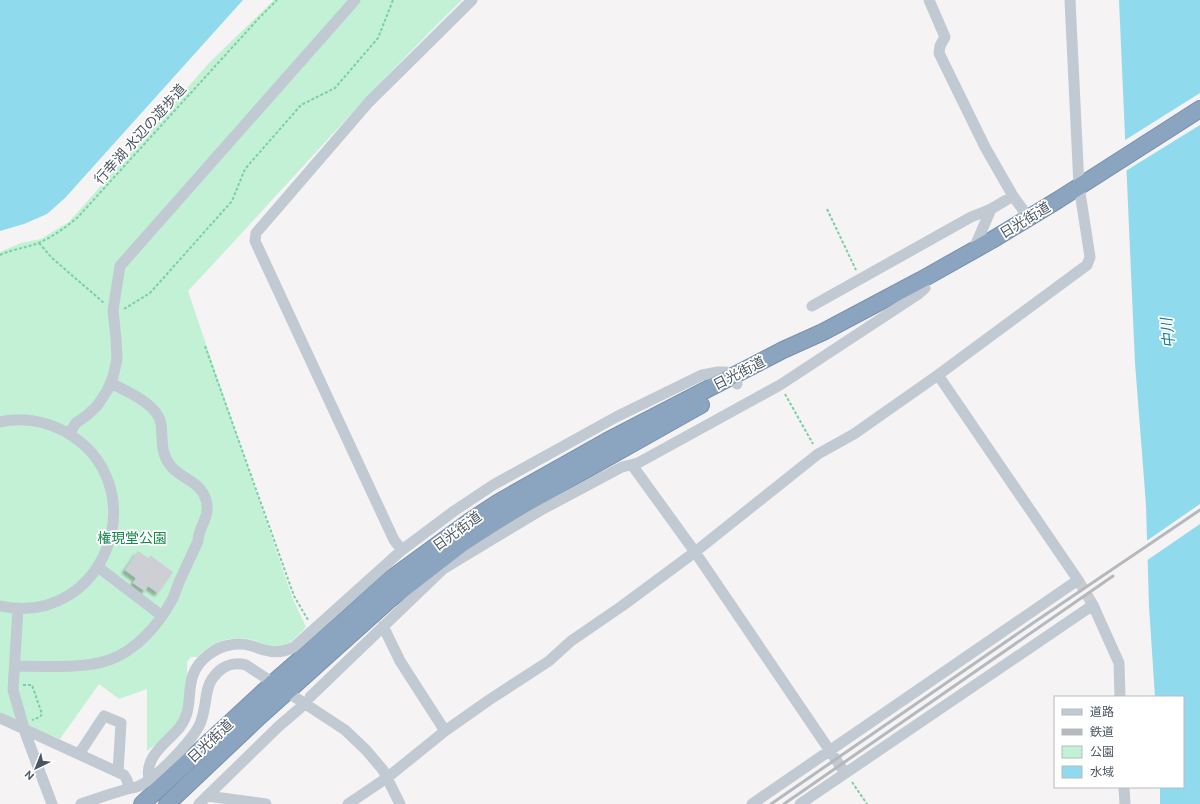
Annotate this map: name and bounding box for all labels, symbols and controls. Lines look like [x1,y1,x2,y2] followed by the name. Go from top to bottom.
[91,81,189,187] street label: 行幸湖 水辺の遊歩道
[997,199,1053,241] street label: 日光街道
[1157,315,1178,349] water label: 中川
[710,353,768,393] street label: 日光街道
[430,508,484,554] street label: 日光街道
[97,530,167,546] park label: 権現堂公園
[1054,696,1184,788] legend
[1090,705,1114,718] text: 道路
[184,716,236,766] street label: 日光街道
[1090,725,1114,738] text: 鉄道
[1090,745,1114,758] text: 公園
[16,748,56,788] north arrow
[1090,765,1114,778] text: 水域
[22,768,36,783] text: N

